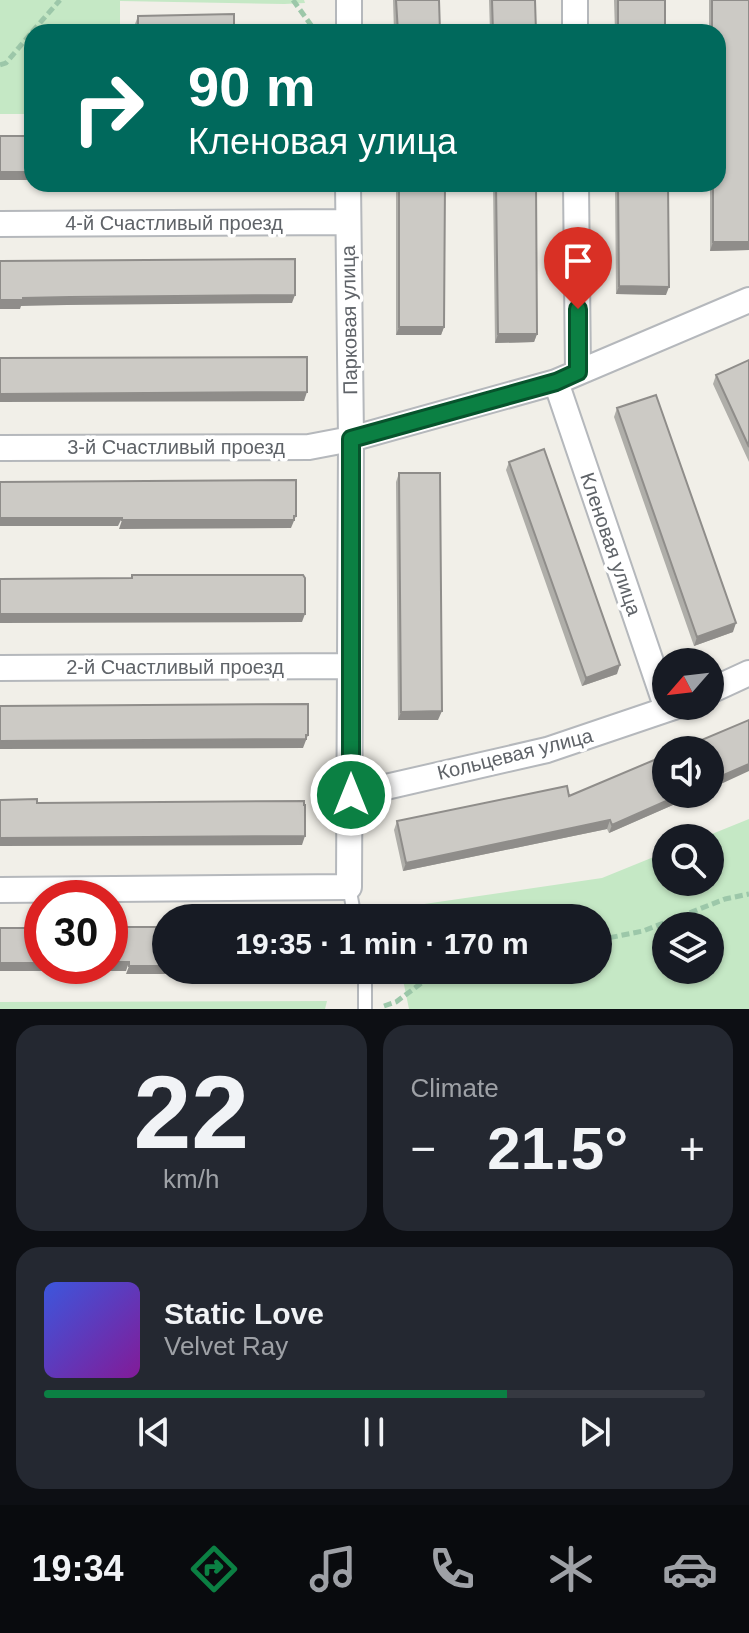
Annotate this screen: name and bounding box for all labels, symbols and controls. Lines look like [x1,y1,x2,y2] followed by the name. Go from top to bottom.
[188,55,316,118] text: 90 m
[56,56,160,160] icon: right
[188,121,457,162] text: Кленовая улица
[65,212,283,234] street label: 4-й Счастливый проезд
[544,227,612,309] pin
[556,239,600,283] icon: arrive
[337,244,361,395] street label: Парковая улица
[67,436,285,458] street label: 3-й Счастливый проезд
[576,470,646,619] street label: Кленовая улица
[652,648,724,720] north arrow
[652,648,724,984] map controls
[66,656,284,678] street label: 2-й Счастливый проезд
[435,724,596,784] street label: Кольцевая улица
[652,736,724,808] button: sound
[309,753,393,837] position arrow
[652,824,724,896] button: search
[24,880,128,984] speed limit sign: 30
[652,912,724,984] button: layers
[235,927,529,960] text: 19:35 · 1 min · 170 m
[133,1054,249,1170] text: 22
[411,1073,499,1103] text: Climate
[487,1115,628,1182] text: 21.5°
[411,1124,436,1173] text: −
[679,1124,705,1173] text: +
[163,1164,219,1194] text: km/h
[164,1297,324,1330] text: Static Love
[164,1331,288,1361] text: Velvet Ray
[132,1410,176,1454] icon: previous
[352,1410,396,1454] icon: pause
[573,1410,617,1454] icon: next
[186,1541,242,1597] icon: directions
[305,1541,361,1597] icon: music
[424,1541,480,1597] icon: phone
[543,1541,599,1597] icon: climate
[662,1541,718,1597] icon: car
[31,1548,123,1589] text: 19:34

